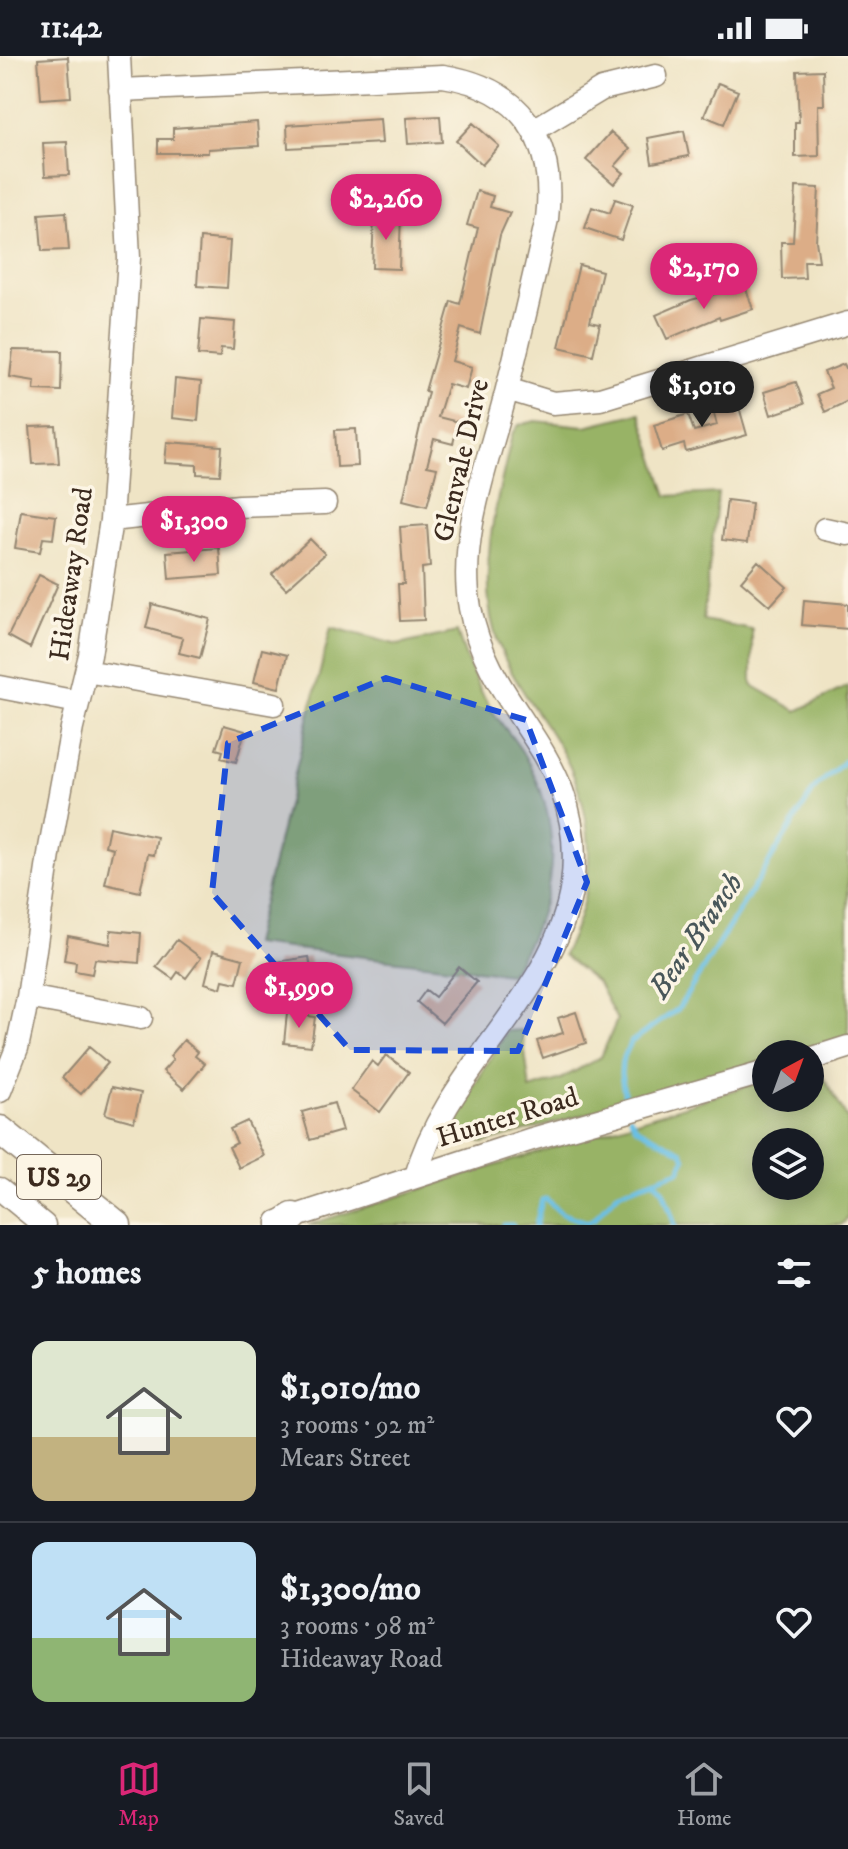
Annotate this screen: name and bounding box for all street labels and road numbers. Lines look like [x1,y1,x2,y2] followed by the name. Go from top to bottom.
[426,375,497,545] street label: Glenvale Drive
[42,485,101,663] street label: Hideaway Road
[432,1079,582,1156] street label: Hunter Road
[17,1155,101,1199] road number: US 29

